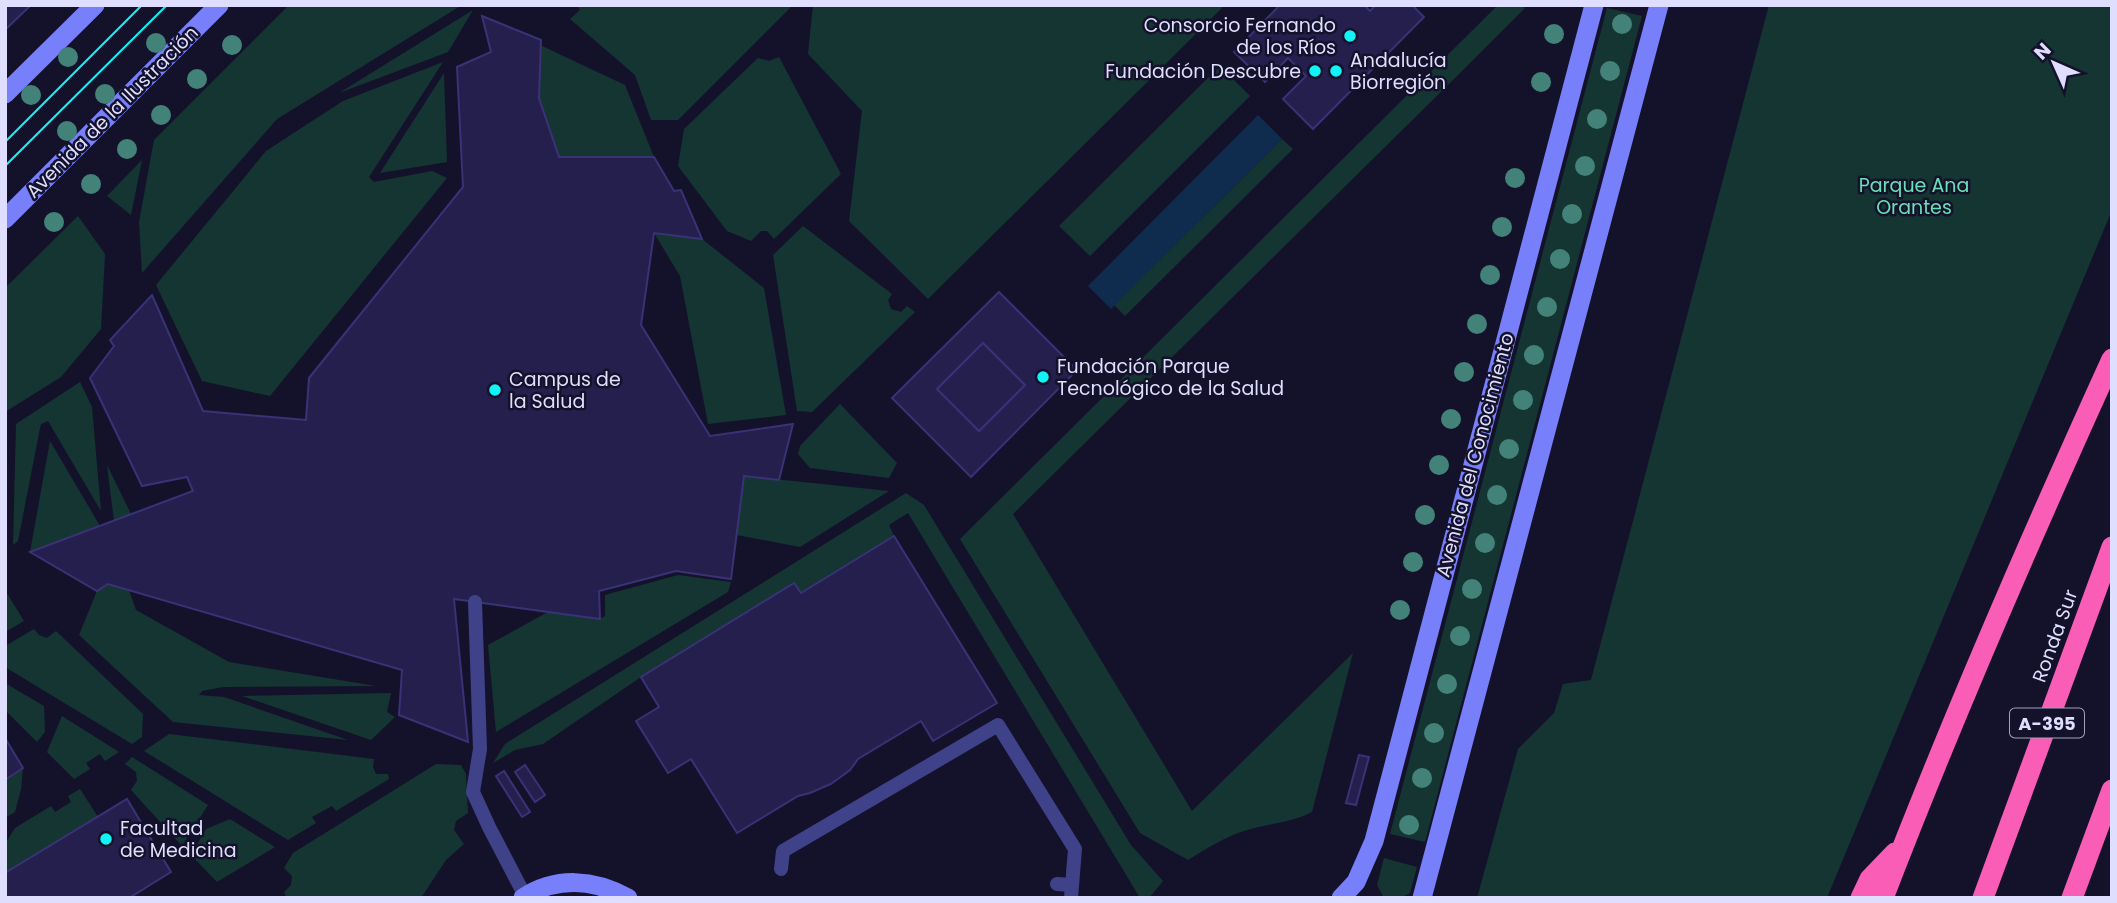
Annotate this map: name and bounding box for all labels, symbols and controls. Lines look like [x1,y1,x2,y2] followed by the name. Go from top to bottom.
[1144,12,1336,61] place label: Consorcio Fernando de los Ríos
[20,20,204,204] street label: Avenida de la Ilustración
[1342,28,1358,44] marker: Consorcio Fernando de los Ríos
[2019,28,2089,98] north arrow
[2028,37,2057,66] text: N
[1350,47,1447,96] place label: Andalucía Biorregión
[1105,58,1301,85] place label: Fundación Descubre
[1307,63,1323,79] marker: Fundación Descubre
[1328,63,1344,79] marker: Andalucía Biorregión
[1859,172,1969,221] park label: Parque Ana Orantes
[1429,330,1521,580] street label: Avenida del Conocimiento
[1057,353,1284,402] place label: Fundación Parque Tecnológico de la Salud
[509,366,621,415] place label: Campus de la Salud
[1035,369,1051,385] marker: Fundación Parque Tecnológico de la Salud
[487,382,503,398] marker: Campus de la Salud
[2026,586,2084,686] street label: Ronda Sur
[2010,708,2084,738] road number: A-395
[120,815,237,864] place label: Facultad de Medicina
[98,831,114,847] marker: Facultad de Medicina

